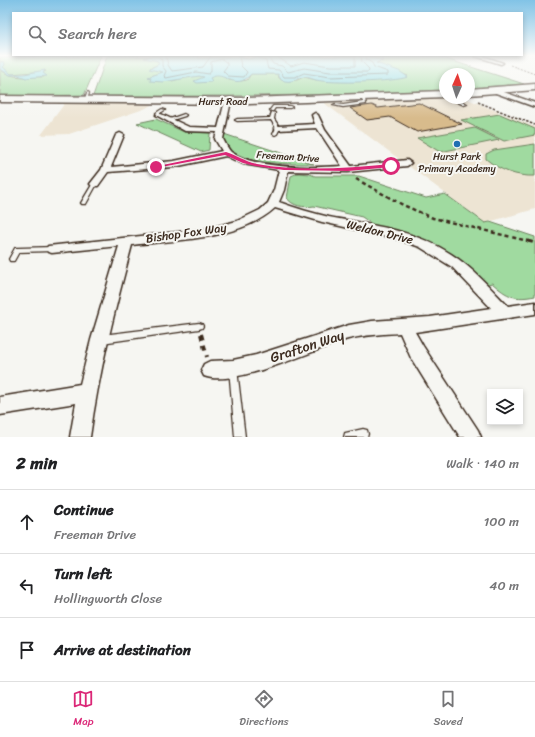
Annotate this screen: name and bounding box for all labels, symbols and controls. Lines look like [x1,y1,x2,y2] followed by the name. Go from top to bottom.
[12,12,523,56] search box
[58,21,137,47] text: Search here
[26,23,48,45] icon: search
[439,68,475,104] north arrow
[198,93,248,111] street label: Hurst Road
[452,139,462,149] marker: Hurst Park Primary Academy
[256,146,320,168] street label: Freeman Drive
[418,148,496,178] place label: Hurst Park Primary Academy
[382,157,400,175] route start
[147,158,165,176] route end
[344,213,416,251] street label: Weldon Drive
[144,216,229,250] street label: Bishop Fox Way
[267,323,348,370] street label: Grafton Way
[487,389,523,425] map controls
[487,389,523,425] button: layers
[16,448,57,478] text: 2 min
[446,452,519,475] text: Walk · 140 m
[54,497,114,523] text: Continue
[484,510,519,533] text: 100 m
[16,511,38,533] icon: ahead
[54,523,136,546] text: Freeman Drive
[54,561,112,587] text: Turn left
[489,574,519,597] text: 40 m
[16,575,38,597] icon: left
[54,587,162,610] text: Hollingworth Close
[54,637,191,663] text: Arrive at destination
[16,639,38,661] icon: arrive
[72,688,94,731] tab: Map
[239,688,289,731] tab: Directions
[434,688,463,731] tab: Saved

